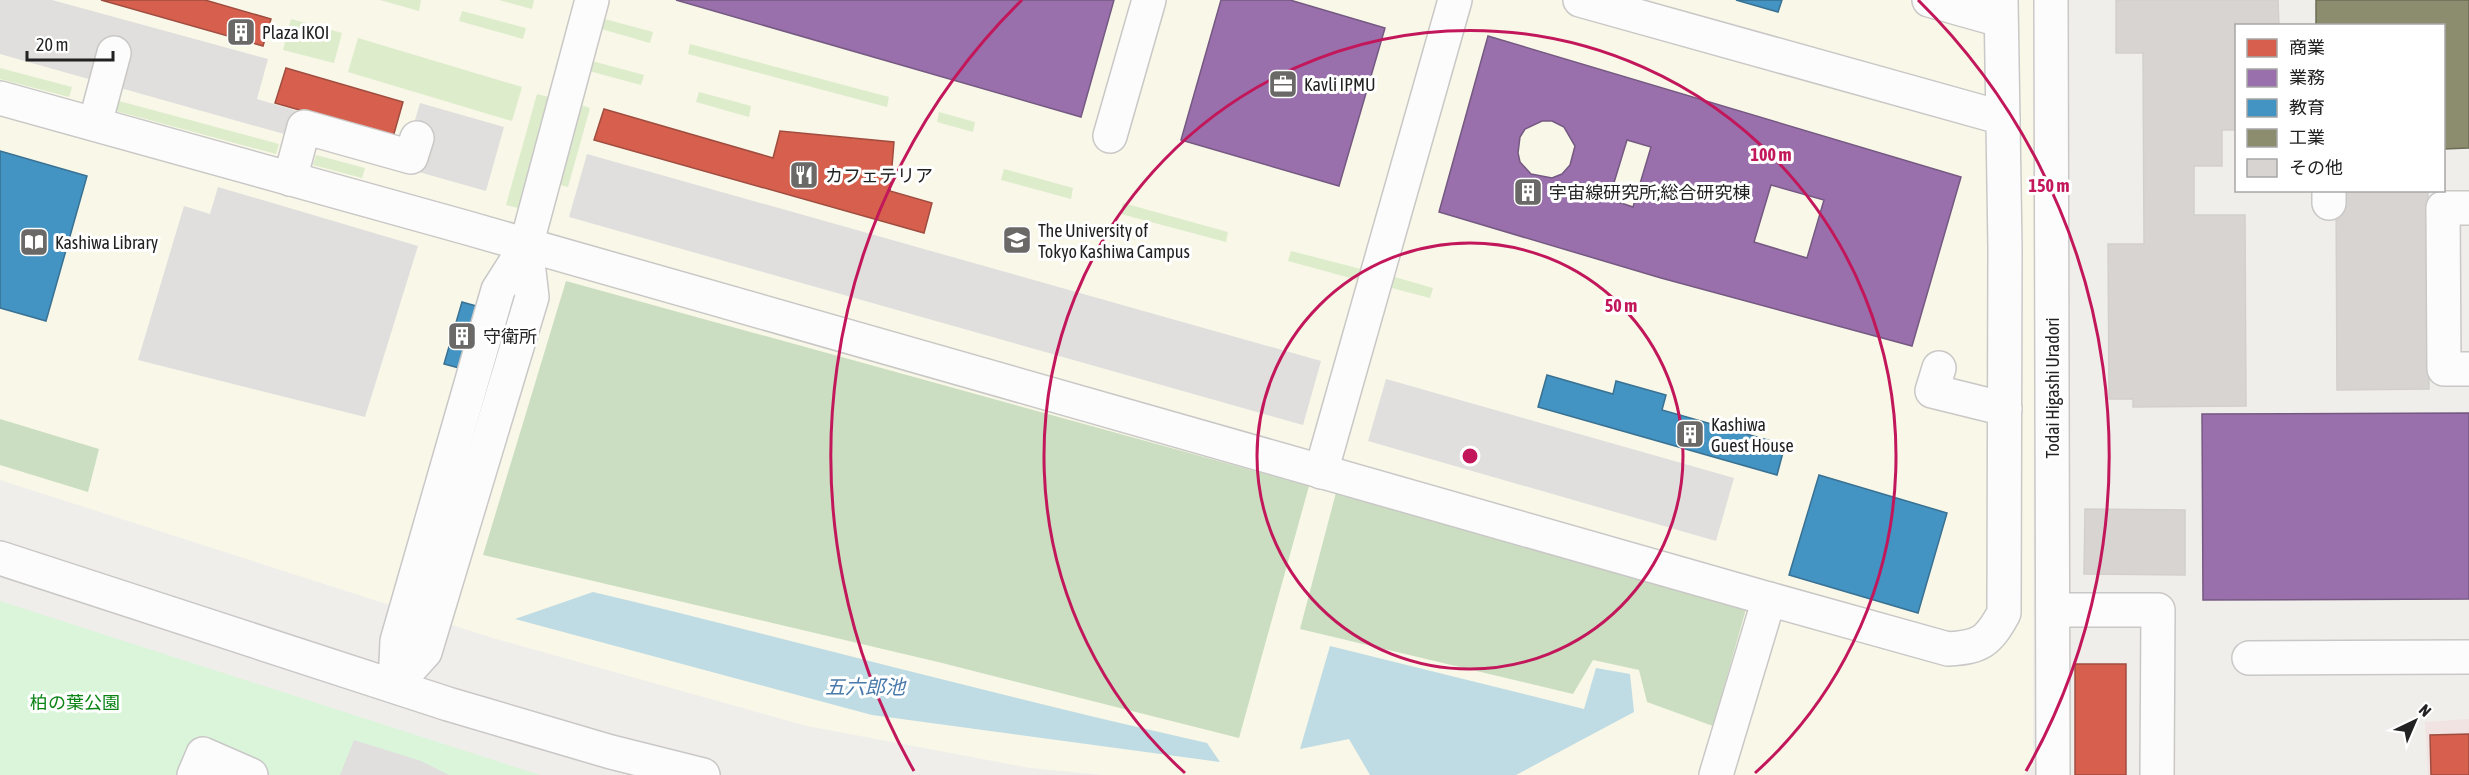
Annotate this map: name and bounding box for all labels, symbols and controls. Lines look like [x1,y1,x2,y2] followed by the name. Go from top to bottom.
[225,16,257,48] building icon: Plaza IKOI
[262,22,329,43] place label: Plaza IKOI
[27,24,112,62] scale bar
[2235,24,2445,192] legend
[36,34,68,55] text: 20 m
[2289,37,2325,58] text: 商業
[2289,67,2325,88] text: 業務
[1267,68,1299,100] office icon: Kavli IPMU
[1304,74,1376,95] place label: Kavli IPMU
[2289,97,2325,118] text: 教育
[2289,127,2325,148] text: 工業
[1751,144,1791,165] text: 100 m
[2289,157,2343,178] text: その他
[788,159,820,191] restaurant icon: カフェテリア
[825,165,933,186] place label: カフェテリア
[2029,175,2069,196] text: 150 m
[1512,176,1544,208] building icon: 宇宙線研究所;総合研究棟
[1549,182,1750,203] place label: 宇宙線研究所;総合研究棟
[1038,220,1190,262] place label: The University of Tokyo Kashiwa Campus
[1001,224,1033,256] school or university icon: The University of Tokyo Kashiwa Campus
[18,226,50,258] library icon: Kashiwa Library
[55,232,158,253] place label: Kashiwa Library
[1605,295,1637,316] text: 50 m
[2042,317,2063,459] street label: Todai Higashi Uradori
[446,320,478,352] building icon: 守衛所
[483,326,537,347] place label: 守衛所
[1711,414,1794,456] place label: Kashiwa Guest House
[1674,418,1706,450] building icon: Kashiwa Guest House
[1460,446,1480,466] centre of rings
[825,675,907,698] water label: 五六郎池
[2385,691,2445,751] north arrow
[30,692,120,713] park label: 柏の葉公園
[2416,700,2435,720] text: N

